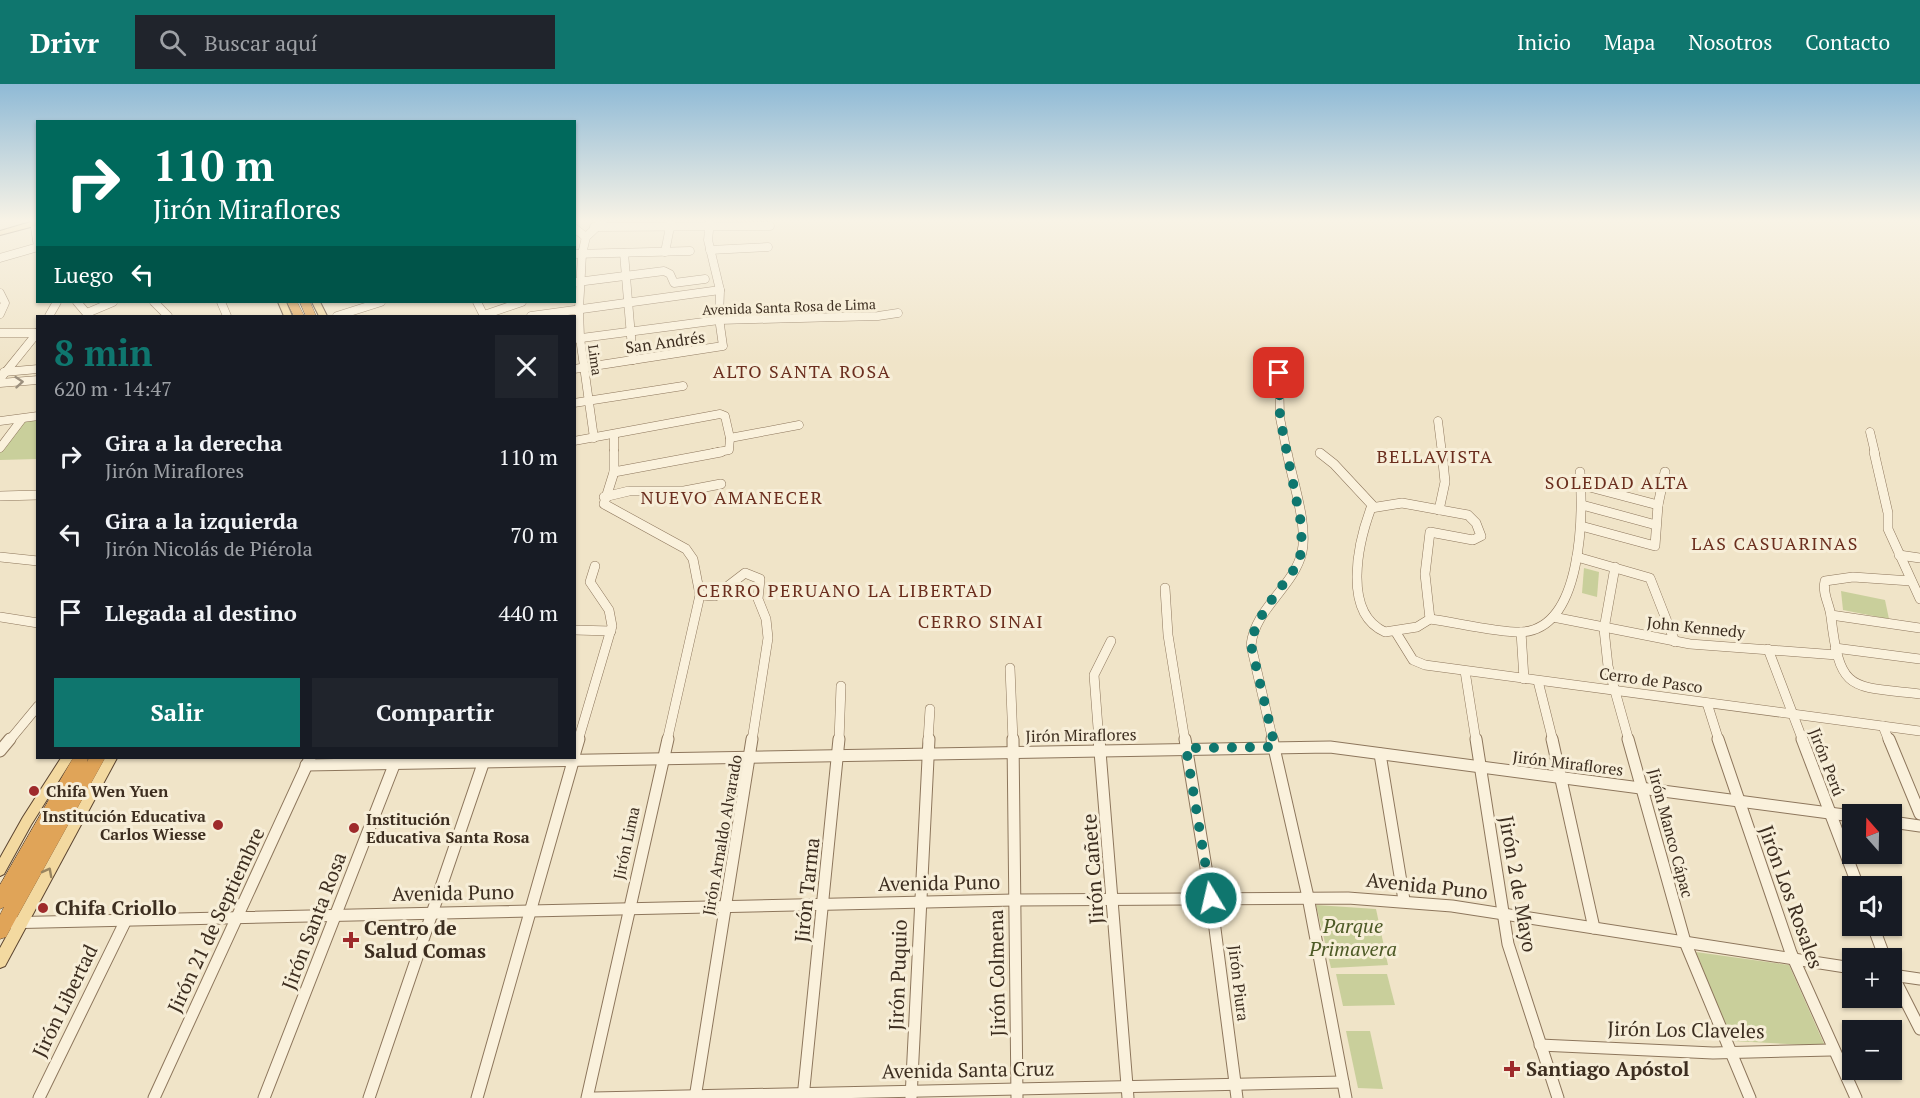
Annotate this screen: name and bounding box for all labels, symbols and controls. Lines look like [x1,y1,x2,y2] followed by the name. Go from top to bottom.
[135,15,555,69] search box
[30,24,99,61] text: Drivr
[156,26,189,59] icon: search
[204,28,317,57] text: Buscar aquí
[1517,28,1571,56] text: Inicio
[1604,28,1655,56] text: Mapa
[1688,28,1772,56] text: Nosotros
[1805,28,1890,56] text: Contacto
[153,137,274,193] text: 110 m
[54,144,132,222] icon: right
[153,191,341,227] text: Jirón Miraflores
[126,258,159,291] icon: left
[54,260,114,289] text: Luego
[702,294,876,319] street label: Avenida Santa Rosa de Lima
[624,326,706,358] street label: San Andrés
[54,329,152,376] text: 8 min
[495,335,558,398] button: close
[584,343,607,377] street label: Lima
[1253,347,1304,398] pin
[1262,356,1295,389] icon: arrive
[713,359,891,383] district label: ALTO SANTA ROSA
[54,375,172,402] text: 620 m · 14:47
[14,376,23,389] one-way arrow
[105,428,283,457] text: Gira a la derecha
[54,440,87,473] icon: right
[498,442,558,471] text: 110 m
[1376,444,1494,468] district label: BELLAVISTA
[105,457,244,484] text: Jirón Miraflores
[1545,470,1689,494] district label: SOLEDAD ALTA
[640,485,824,509] district label: NUEVO AMANECER
[105,506,298,535] text: Gira a la izquierda
[54,518,87,551] icon: left
[510,520,558,549] text: 70 m
[1691,531,1859,555] district label: LAS CASUARINAS
[105,535,313,562] text: Jirón Nicolás de Piérola
[697,578,993,602] district label: CERRO PERUANO LA LIBERTAD
[54,596,87,629] icon: arrive
[105,598,297,627] text: Llegada al destino
[498,598,558,627] text: 440 m
[918,609,1044,633] district label: CERRO SINAI
[1646,611,1747,643] street label: John Kennedy
[1598,662,1704,698] street label: Cerro de Pasco
[54,678,300,747] button: Salir
[312,678,558,747] button: Compartir
[1025,723,1137,747] street label: Jirón Miraflores
[1804,725,1850,799] street label: Jirón Perú
[1511,745,1625,781] street label: Jirón Miraflores
[697,753,747,917] street label: Jirón Arnaldo Alvarado
[1643,766,1699,900] street label: Jirón Manco Cápac
[46,780,169,802] place label: Chifa Wen Yuen
[27,784,41,798] marker: Chifa Wen Yuen
[608,804,644,882] street label: Jirón Lima
[1842,804,1902,864] north arrow
[1842,804,1902,1080] map controls
[42,805,206,845] place label: Institución Educativa Carlos Wiesse
[366,808,530,848] place label: Institución Educativa Santa Rosa
[1075,813,1110,925] street label: Jirón Cañete
[1493,814,1544,954] street label: Jirón 2 de Mayo
[211,818,225,832] marker: Institución Educativa Carlos Wiesse
[347,821,361,835] marker: Institución Educativa Santa Rosa
[1753,821,1830,972] street label: Jirón Los Rosales
[161,823,270,1017] street label: Jirón 21 de Septiembre
[788,836,825,944] street label: Jirón Tarma
[275,848,352,994] street label: Jirón Santa Rosa
[1179,866,1243,930] position arrow
[1365,866,1489,905] street label: Avenida Puno
[41,868,52,879] one-way arrow
[878,868,1000,897] street label: Avenida Puno
[1842,876,1902,936] button: sound
[392,878,514,907] street label: Avenida Puno
[55,894,177,921] place label: Chifa Criollo
[36,901,50,915] marker: Chifa Criollo
[982,909,1011,1037] street label: Jirón Colmena
[1308,912,1397,962] park label: Parque Primavera
[364,914,486,964] place label: Centro de Salud Comas
[882,919,913,1031] street label: Jirón Puquio
[342,931,360,949] marker: Centro de Salud Comas
[26,940,104,1062] street label: Jirón Libertad
[1223,944,1255,1022] street label: Jirón Piura
[1842,948,1902,1008] button: +
[1607,1015,1765,1044] street label: Jirón Los Claveles
[1842,1020,1902,1080] button: −
[881,1054,1055,1085] street label: Avenida Santa Cruz
[1526,1055,1690,1082] place label: Santiago Apóstol
[1503,1060,1521,1078] marker: Santiago Apóstol

